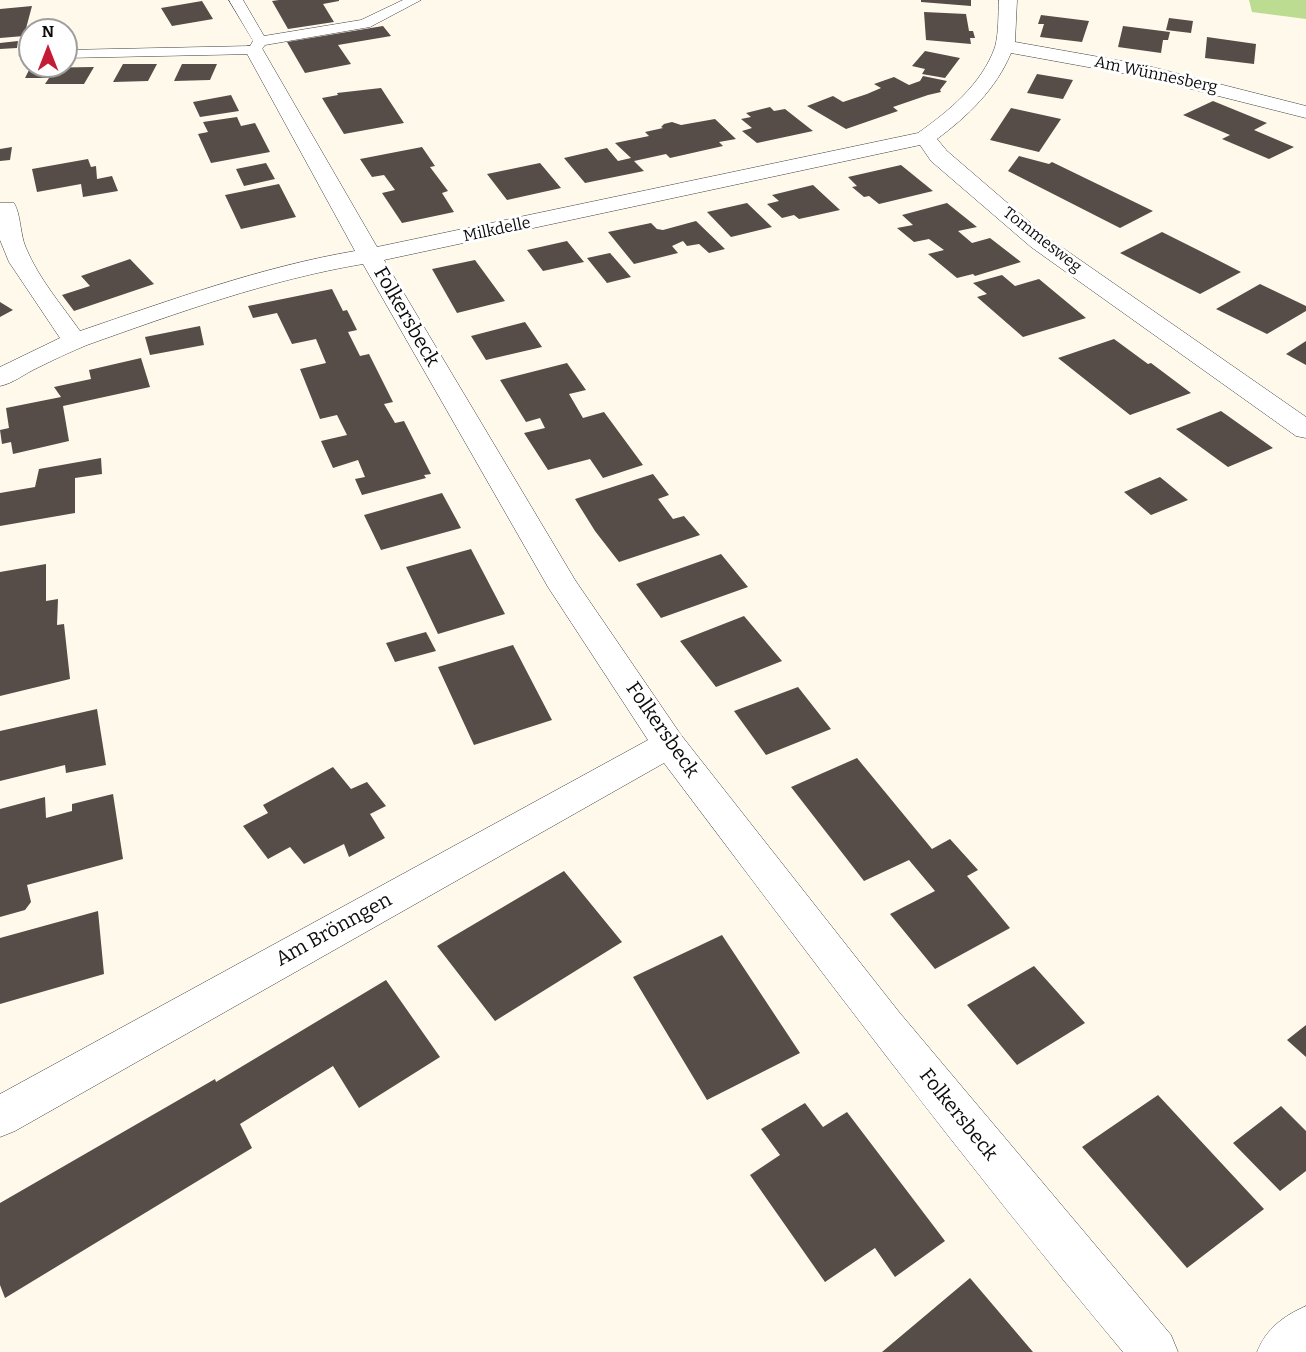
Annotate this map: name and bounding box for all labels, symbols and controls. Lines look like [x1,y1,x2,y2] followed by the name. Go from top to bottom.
[18,18,78,78] north arrow
[42,22,54,41] text: N
[1093,53,1219,97] street label: Am Wünnesberg
[999,203,1085,277] street label: Tommesweg
[462,214,532,246] street label: Milkdelle
[368,263,444,371] street label: Folkersbeck
[620,678,704,782] street label: Folkersbeck
[272,888,396,972] street label: Am Brönngen
[914,1064,1002,1166] street label: Folkersbeck

